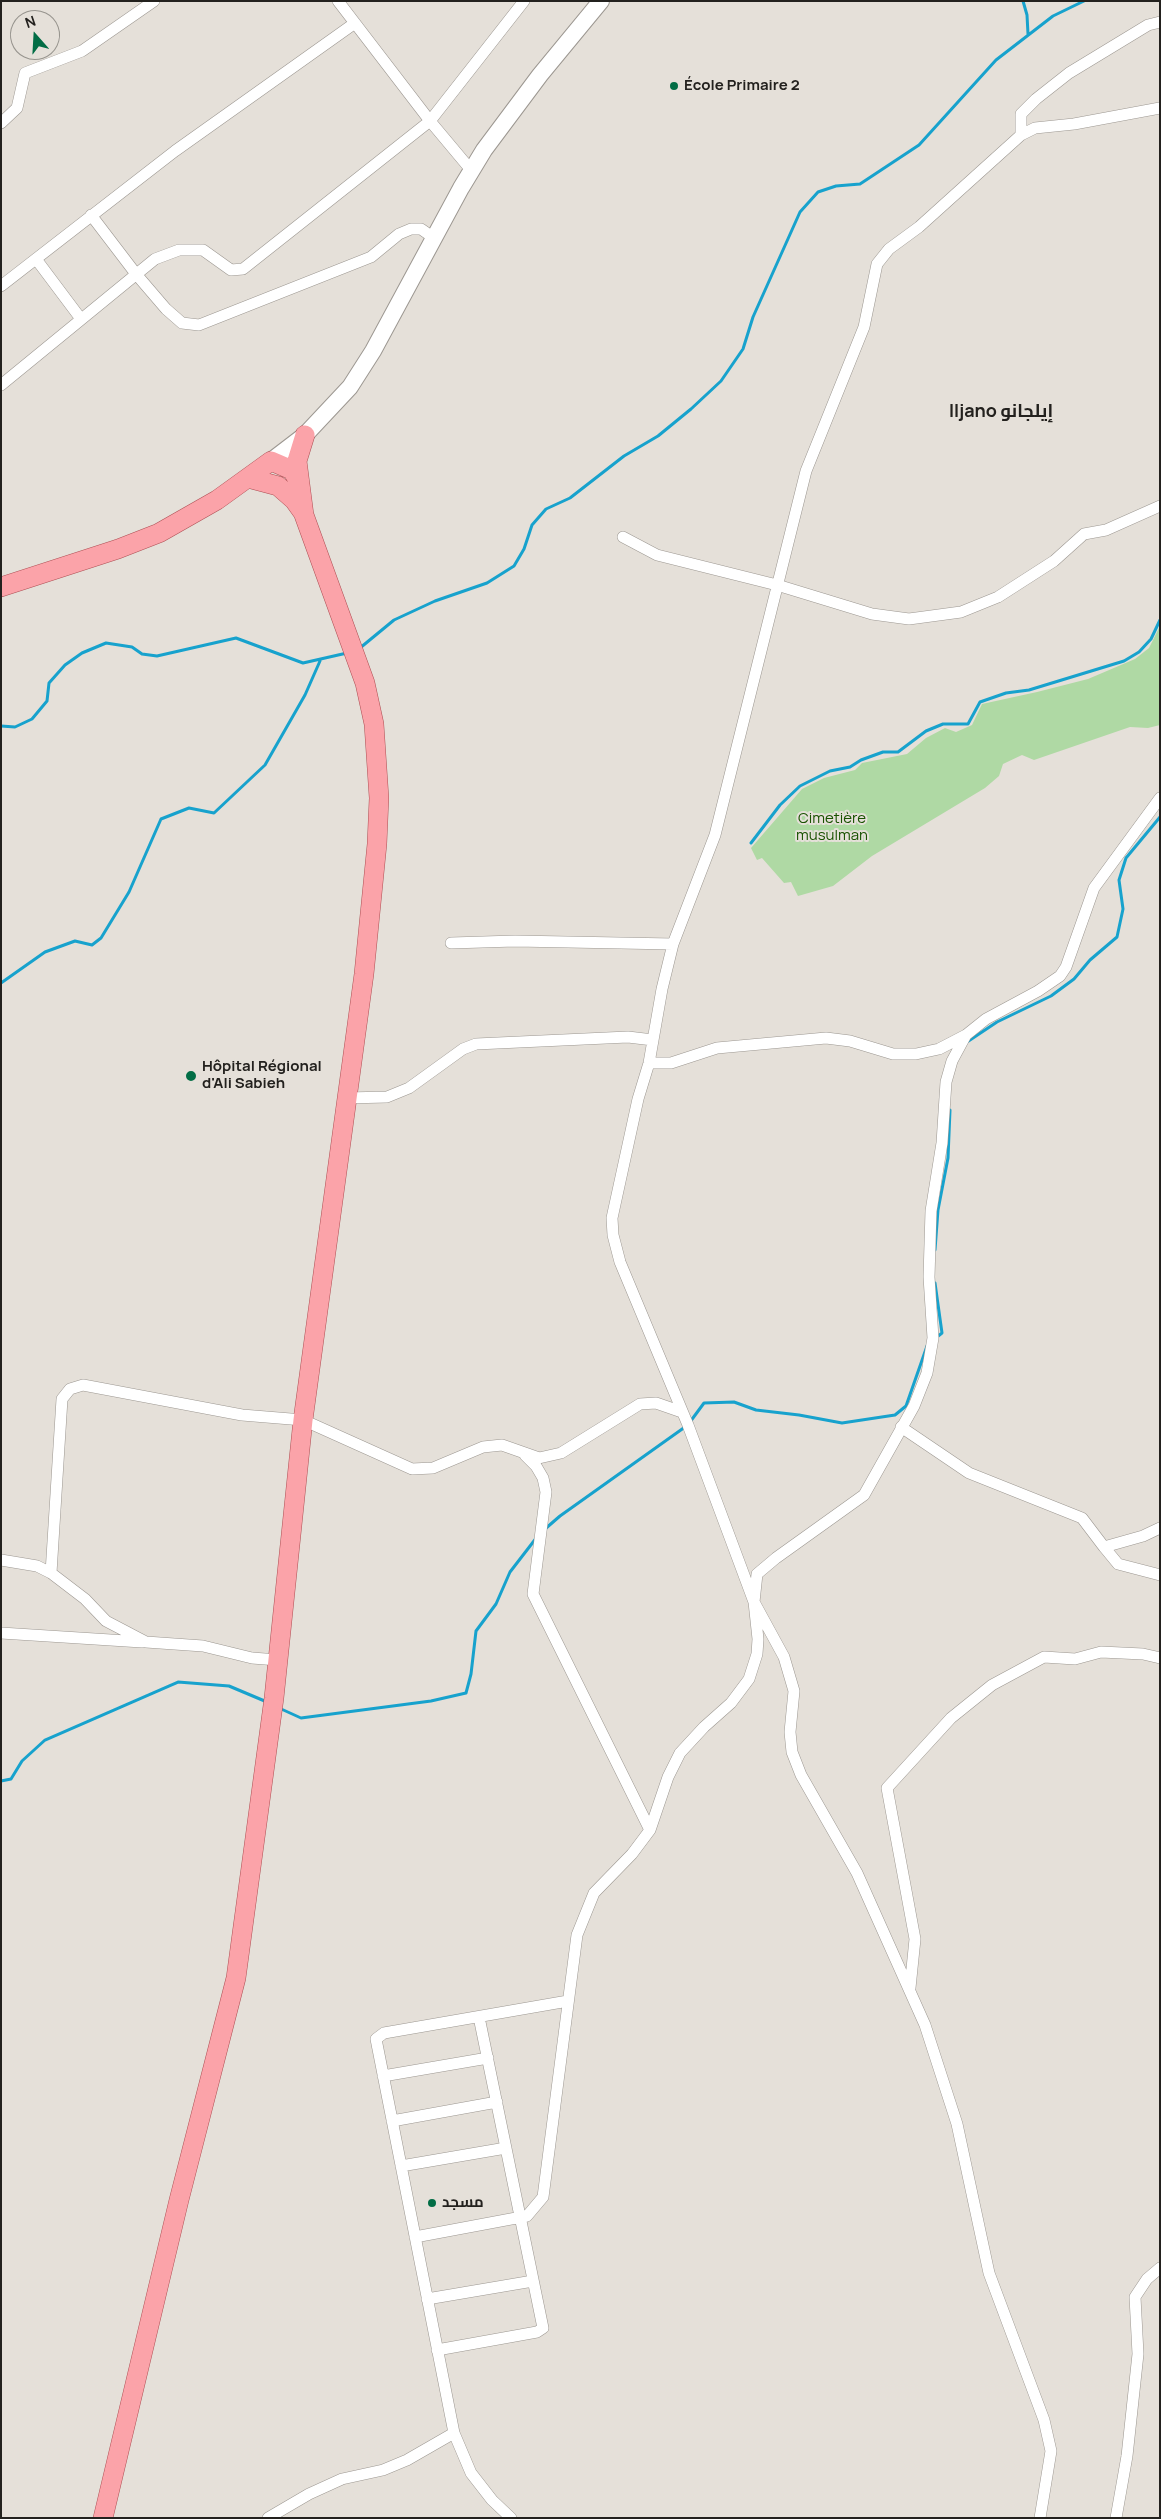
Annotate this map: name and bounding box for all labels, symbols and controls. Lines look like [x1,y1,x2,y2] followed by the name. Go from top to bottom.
[10,10,60,60] north arrow
[22,11,38,32] text: N
[684,77,800,95] place label: École Primaire 2
[668,80,680,92] marker: École Primaire 2
[949,401,1053,423] district label: Iljano إيلجانو
[796,810,868,845] park label: Cimetière musulman
[202,1058,322,1093] place label: Hôpital Régional d'Ali Sabieh
[184,1069,198,1083] marker: Hôpital Régional d'Ali Sabieh
[442,2194,484,2212] place label: مسجد
[426,2197,438,2209] marker: مسجد

